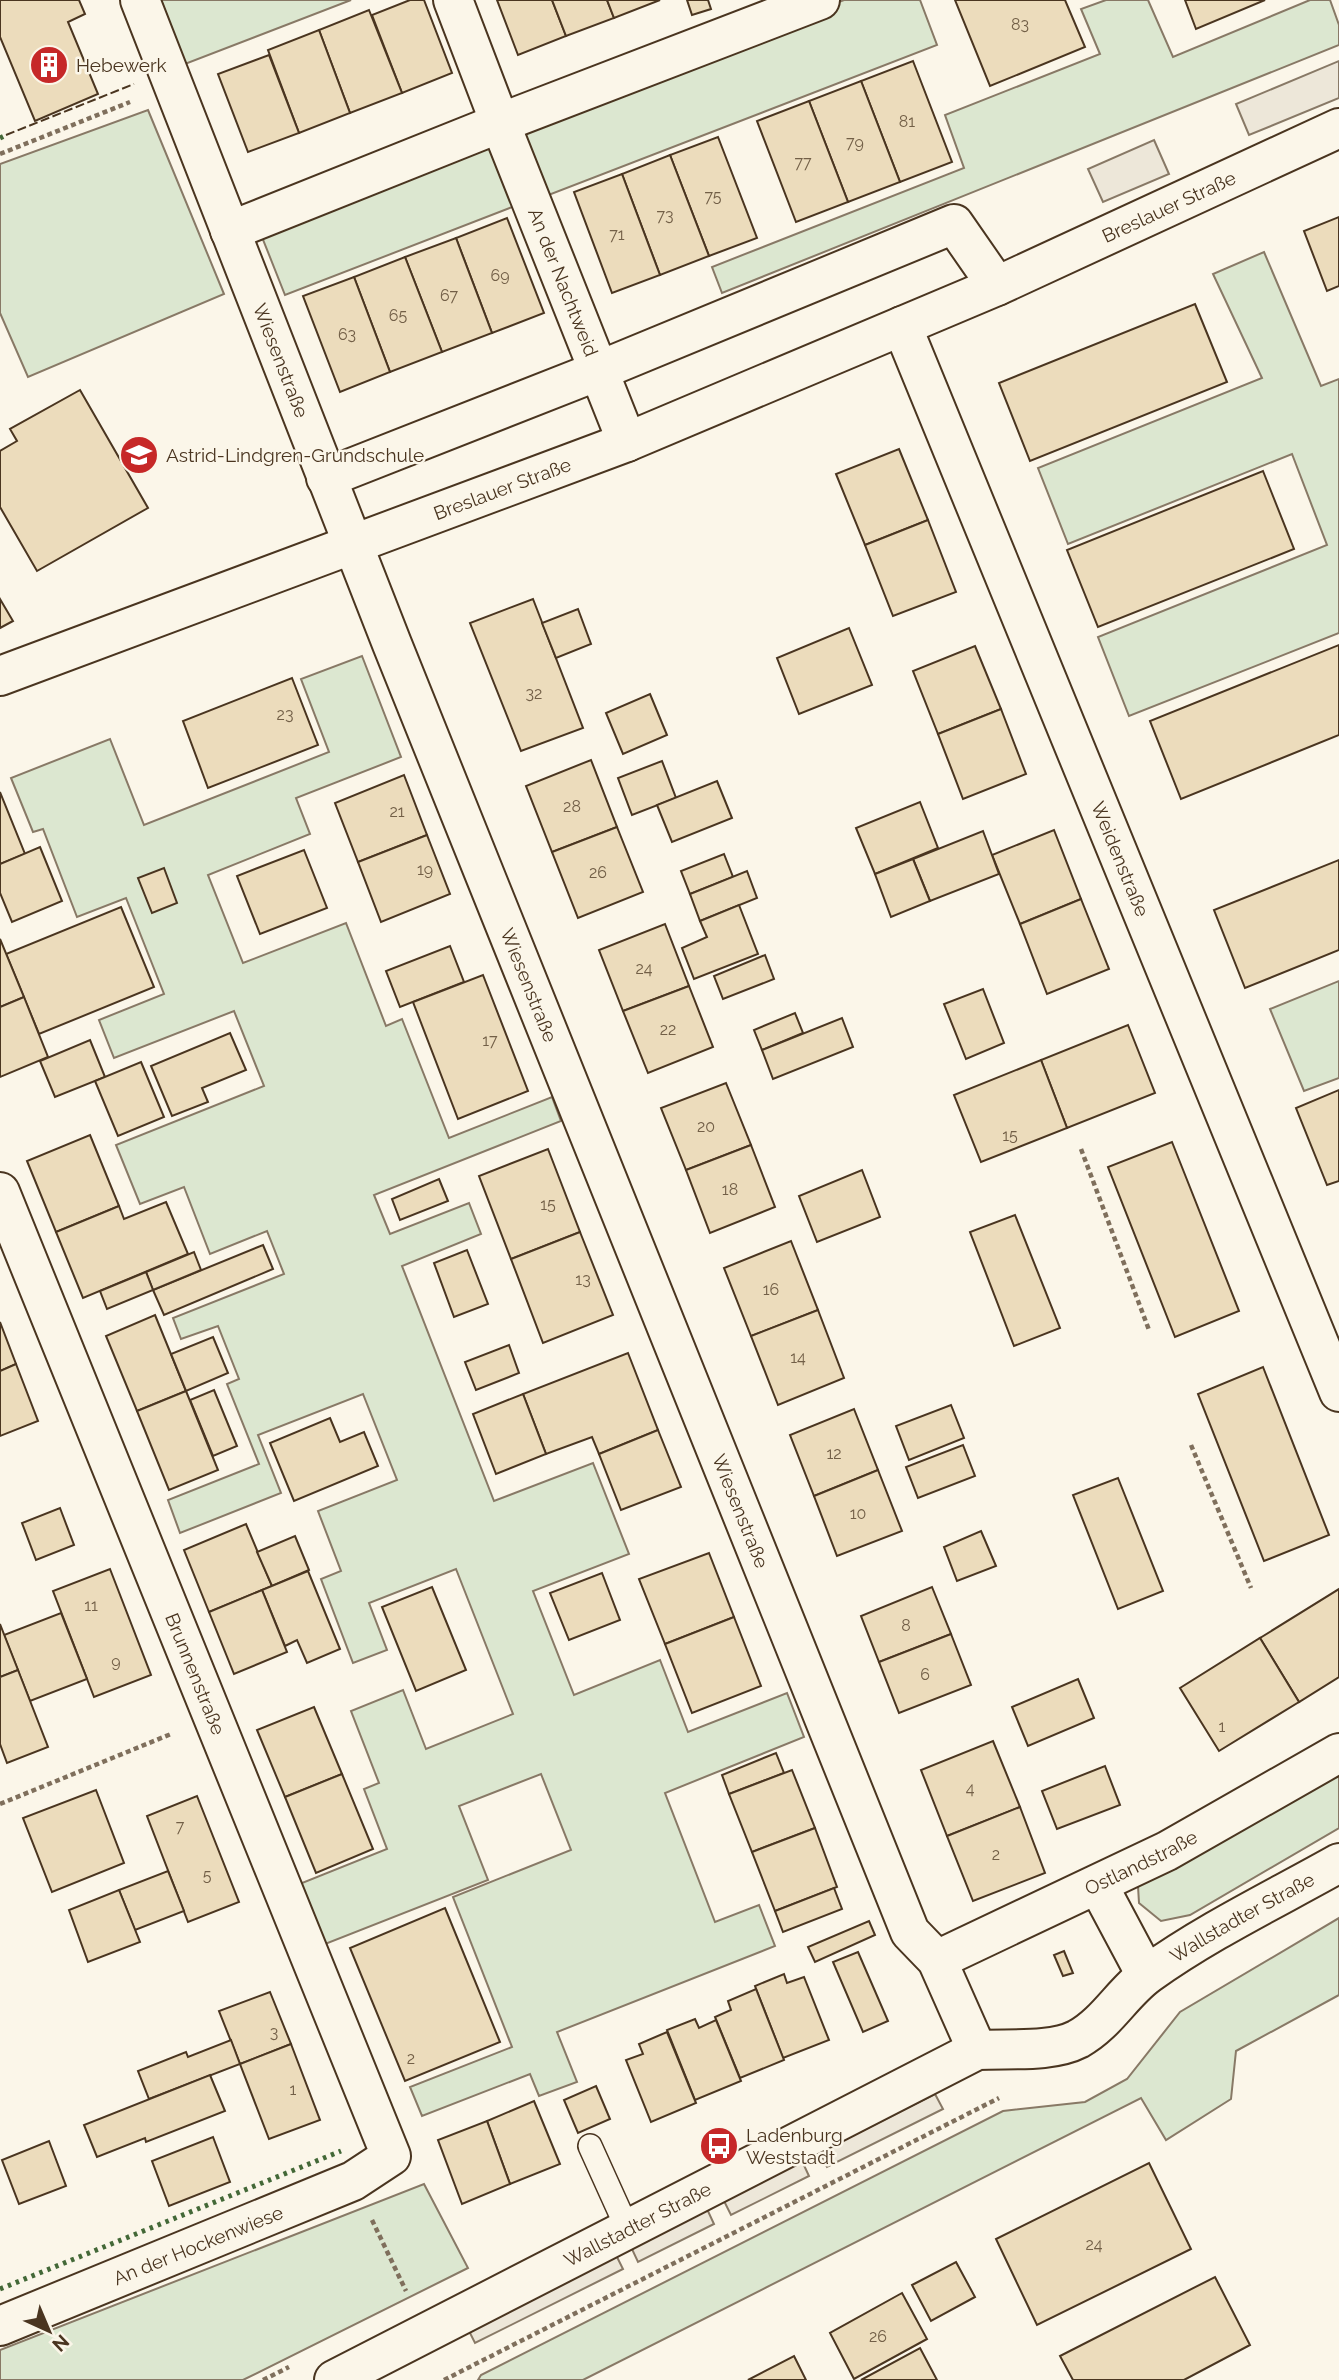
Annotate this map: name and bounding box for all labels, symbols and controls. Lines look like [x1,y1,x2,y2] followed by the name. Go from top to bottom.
[1011,15,1029,34] house number: 83
[28,44,70,86] building icon: Hebewerk
[76,54,167,76] place label: Hebewerk
[899,112,915,131] house number: 81
[846,133,864,152] house number: 79
[794,153,812,172] house number: 77
[1098,166,1239,247] street label: Breslauer Straße
[704,187,722,206] house number: 75
[524,205,603,360] street label: An der Nachtweid
[656,206,674,225] house number: 73
[609,225,625,244] house number: 71
[490,266,510,285] house number: 69
[440,286,459,305] house number: 67
[249,300,313,421] street label: Wiesenstraße
[389,306,407,325] house number: 65
[338,325,356,344] house number: 63
[118,434,160,476] school or university icon: Astrid-Lindgren-Grundschule
[166,444,424,466] place label: Astrid-Lindgren-Grundschule
[430,453,574,524] street label: Breslauer Straße
[526,684,542,703] house number: 32
[277,705,293,724] house number: 23
[563,797,581,816] house number: 28
[1087,798,1154,920] street label: Weidenstraße
[389,802,405,821] house number: 21
[417,860,433,879] house number: 19
[589,863,607,882] house number: 26
[496,925,562,1045] street label: Wiesenstraße
[635,959,653,978] house number: 24
[660,1020,676,1039] house number: 22
[482,1031,498,1050] house number: 17
[697,1117,715,1136] house number: 20
[1002,1126,1018,1145] house number: 15
[722,1180,738,1199] house number: 18
[540,1195,556,1214] house number: 15
[575,1270,591,1289] house number: 13
[763,1280,779,1299] house number: 16
[790,1348,806,1367] house number: 14
[826,1444,842,1463] house number: 12
[708,1451,773,1571] street label: Wiesenstraße
[850,1504,866,1523] house number: 10
[84,1596,98,1615] house number: 11
[161,1610,230,1738] street label: Brunnenstraße
[901,1616,911,1635] house number: 8
[111,1652,121,1671] house number: 9
[920,1665,930,1684] house number: 6
[1219,1717,1226,1736] house number: 1
[966,1779,975,1798] house number: 4
[176,1817,185,1836] house number: 7
[1081,1825,1201,1899] street label: Ostlandstraße
[992,1845,1000,1864] house number: 2
[203,1866,212,1885] house number: 5
[1166,1868,1318,1967] street label: Wallstadter Straße
[270,2023,278,2042] house number: 3
[407,2049,415,2068] house number: 2
[290,2080,297,2099] house number: 1
[746,2124,843,2168] place label: Ladenburg Weststadt
[698,2125,740,2167] bus stop icon: Ladenburg Weststadt
[560,2177,715,2271] street label: Wallstadter Straße
[110,2201,286,2289] street label: An der Hockenwiese
[1085,2235,1103,2254] house number: 24
[14,2296,84,2366] north arrow
[869,2327,887,2346] house number: 26
[48,2330,74,2356] text: N

